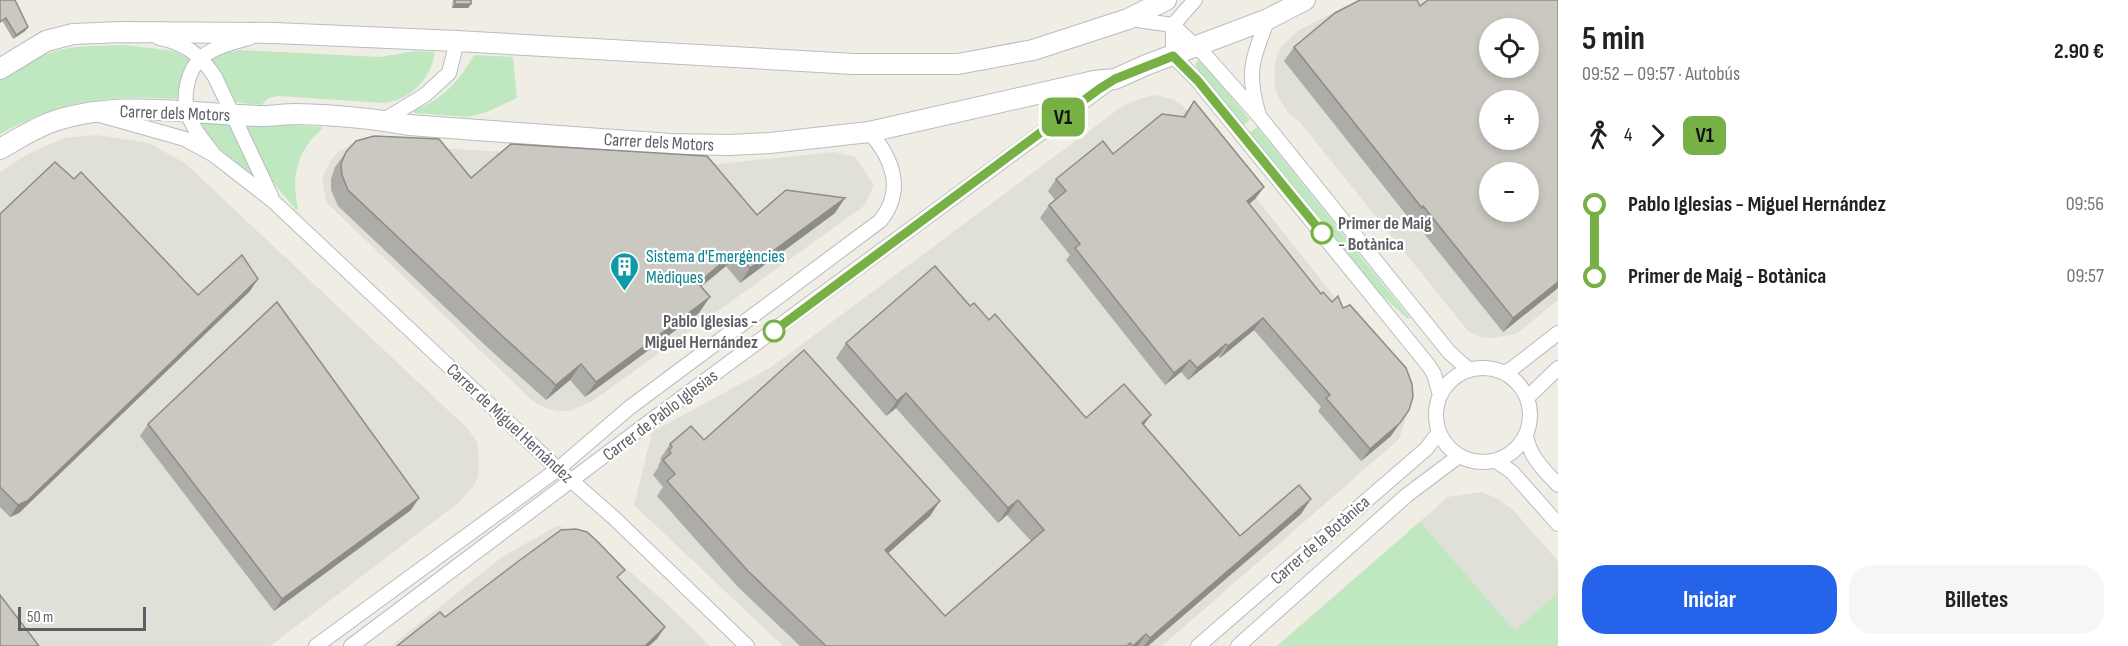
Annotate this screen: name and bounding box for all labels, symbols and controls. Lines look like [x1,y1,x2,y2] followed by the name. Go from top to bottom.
[1479,18,1539,222] map controls
[1479,18,1539,78] button: locate
[1582,19,1645,59] text: 5 min
[2054,38,2104,65] text: 2.90 €
[1582,62,1740,86] text: 09:52 – 09:57 · Autobús
[1479,90,1539,150] button: +
[1036,98,1090,136] line badge: V1
[119,101,231,126] street label: Carrer dels Motors
[1054,105,1072,130] text: V1
[1582,119,1615,152] icon: walk
[1641,119,1674,152] icon: forward
[1624,123,1632,147] text: 4
[1695,123,1714,148] text: V1
[603,129,715,156] street label: Carrer dels Motors
[1479,162,1539,222] button: −
[1628,191,1886,218] text: Pablo Iglesias - Miguel Hernández
[2066,192,2104,216] text: 09:56
[1338,213,1432,255] place label: Primer de Maig - Botànica
[1311,222,1333,244] marker: Primer de Maig - Botànica
[646,246,785,288] place label: Sistema d'Emergències Mèdiques
[609,250,641,292] building icon: Sistema d'Emergències Mèdiques
[1628,263,1826,290] text: Primer de Maig - Botànica
[2067,264,2104,288] text: 09:57
[645,311,758,353] place label: Pablo Iglesias - Miguel Hernández
[763,320,785,342] marker: Pablo Iglesias - Miguel Hernández
[442,359,578,488] street label: Carrer de Miguel Hernández
[599,365,722,465] street label: Carrer de Pablo Iglesias
[1267,492,1374,589] street label: Carrer de la Botànica
[1582,565,1837,634] button: Iniciar
[1849,565,2104,634] button: Billetes
[18,604,146,632] scale bar
[27,608,53,627] text: 50 m

